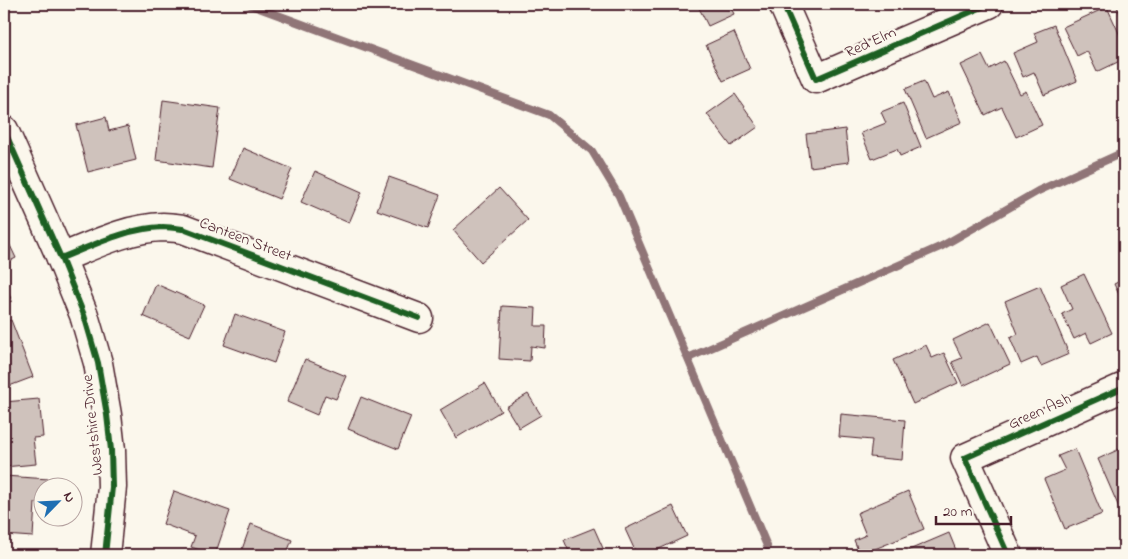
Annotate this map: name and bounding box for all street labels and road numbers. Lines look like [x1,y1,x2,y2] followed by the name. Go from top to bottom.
[841,21,900,65] street label: Red Elm
[196,211,296,269] street label: Canteen Street
[76,372,110,476] street label: Westshire Drive
[1004,387,1075,436] street label: Green Ash

